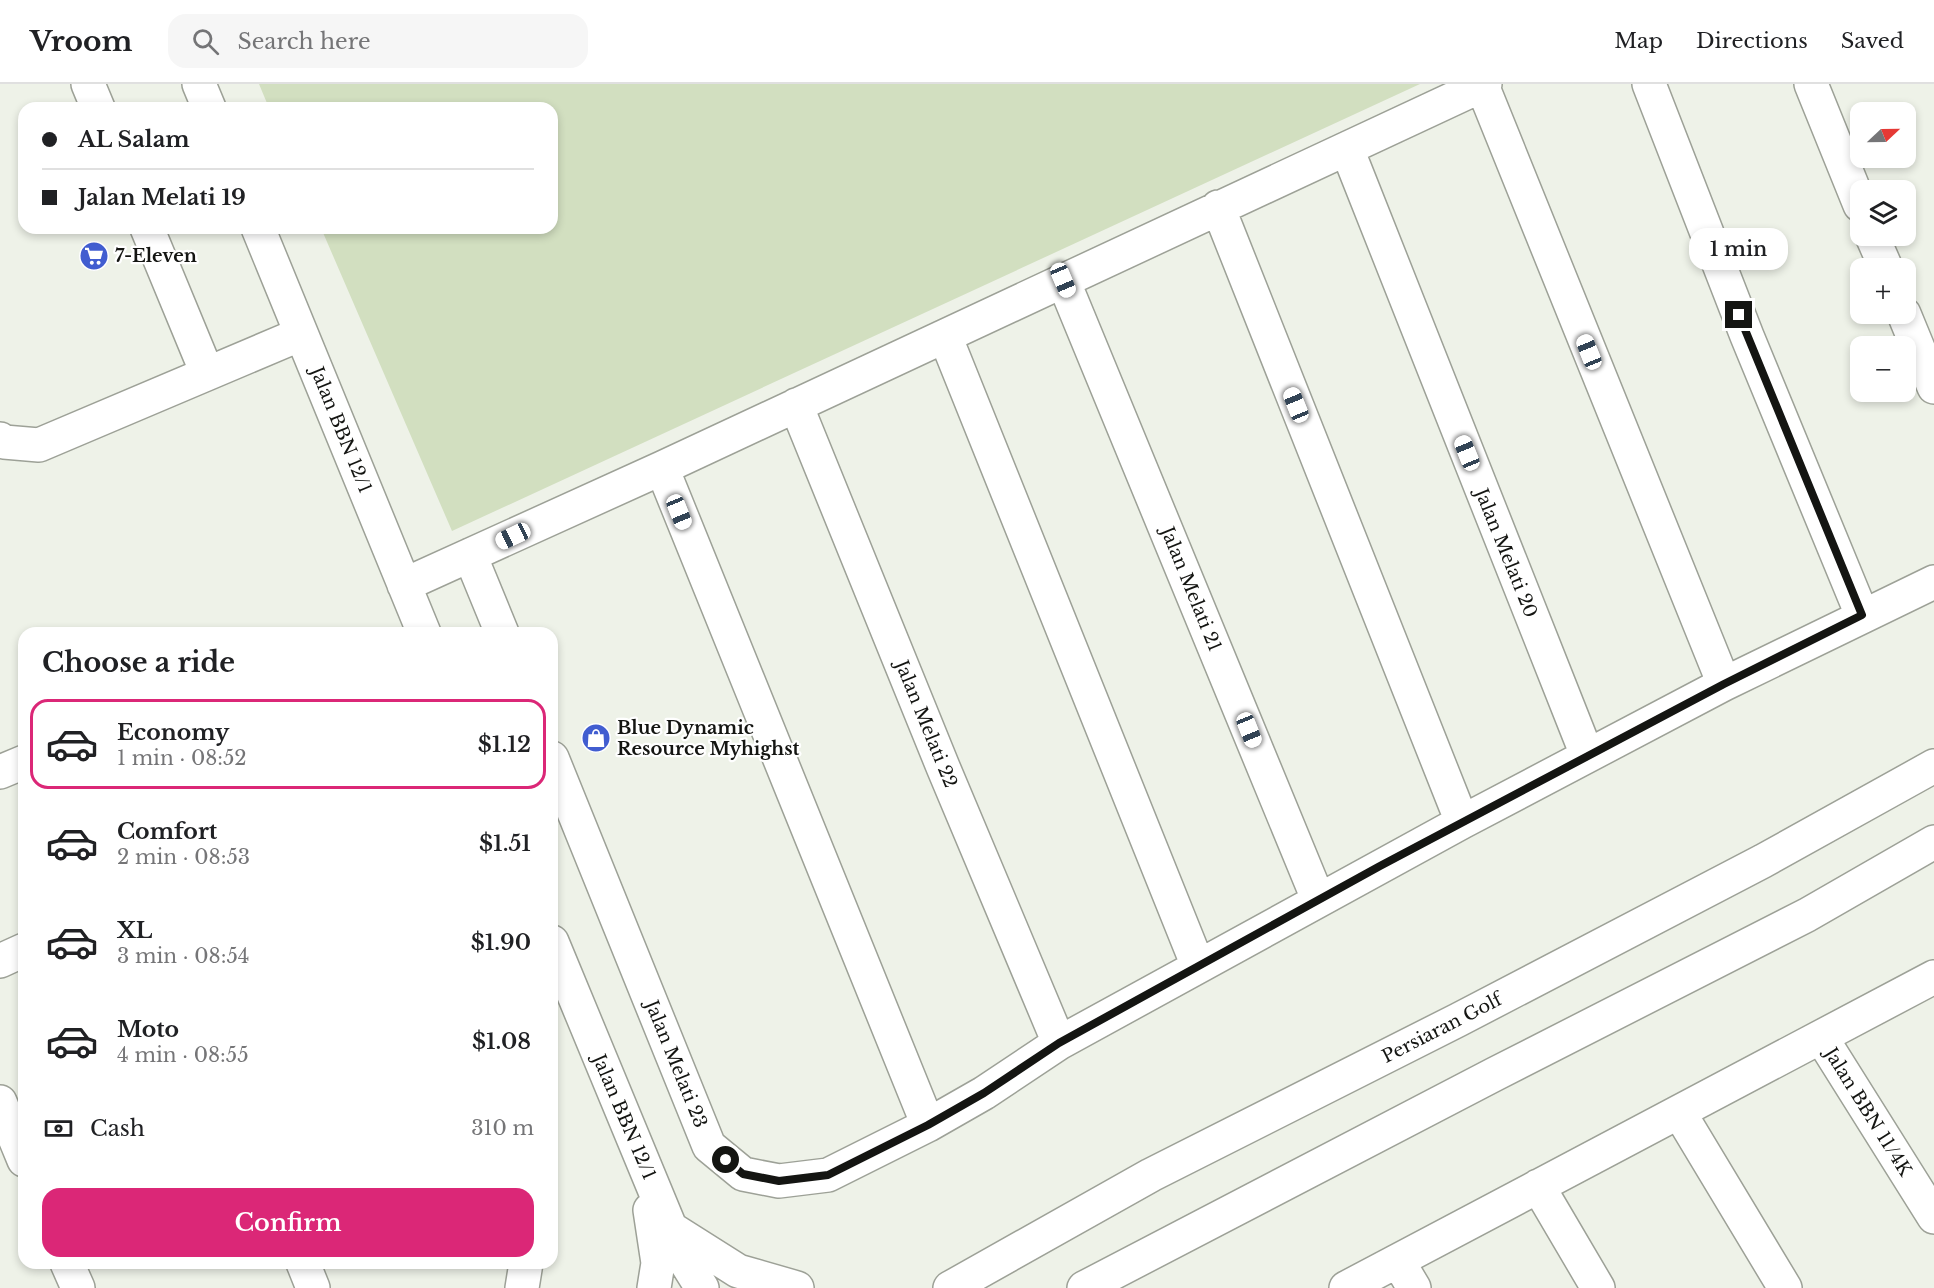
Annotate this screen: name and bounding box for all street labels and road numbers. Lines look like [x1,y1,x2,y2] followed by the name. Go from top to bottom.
[305,362,376,496] street label: Jalan BBN 12/1
[1469,483,1542,621] street label: Jalan Melati 20
[1155,522,1226,654] street label: Jalan Melati 21
[890,655,962,791] street label: Jalan Melati 22
[1378,987,1508,1068] street label: Persiaran Golf
[640,995,712,1131] street label: Jalan Melati 23
[1819,1042,1917,1181] street label: Jalan BBN 11/4K
[587,1049,660,1183] street label: Jalan BBN 12/1

